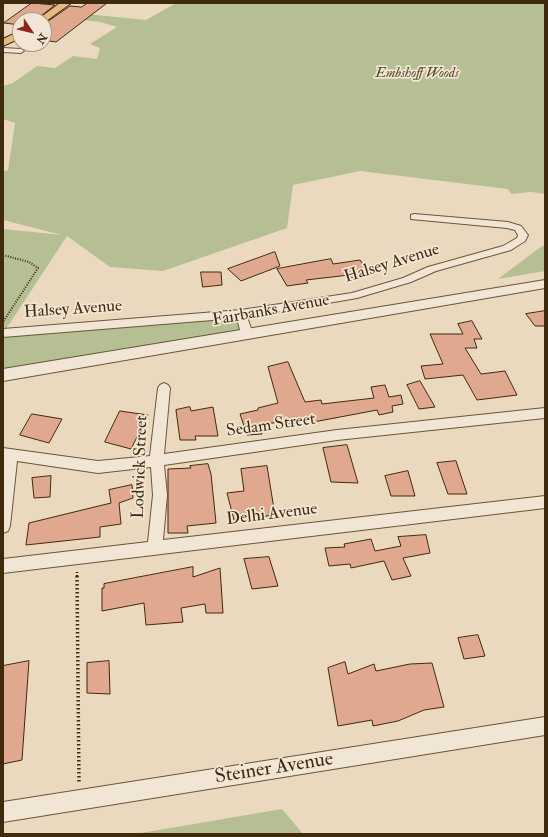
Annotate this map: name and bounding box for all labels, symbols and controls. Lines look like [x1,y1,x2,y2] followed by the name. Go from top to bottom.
[12,12,52,52] north arrow
[33,31,50,46] text: N
[375,66,459,82] park label: Embshoff Woods
[342,240,442,288] street label: Halsey Avenue
[211,291,331,331] street label: Fairbanks Avenue
[23,296,123,324] street label: Halsey Avenue
[225,410,317,442] street label: Sedam Street
[129,415,153,519] street label: Lodwick Street
[225,499,319,531] street label: Delhi Avenue
[213,748,335,790] street label: Steiner Avenue

